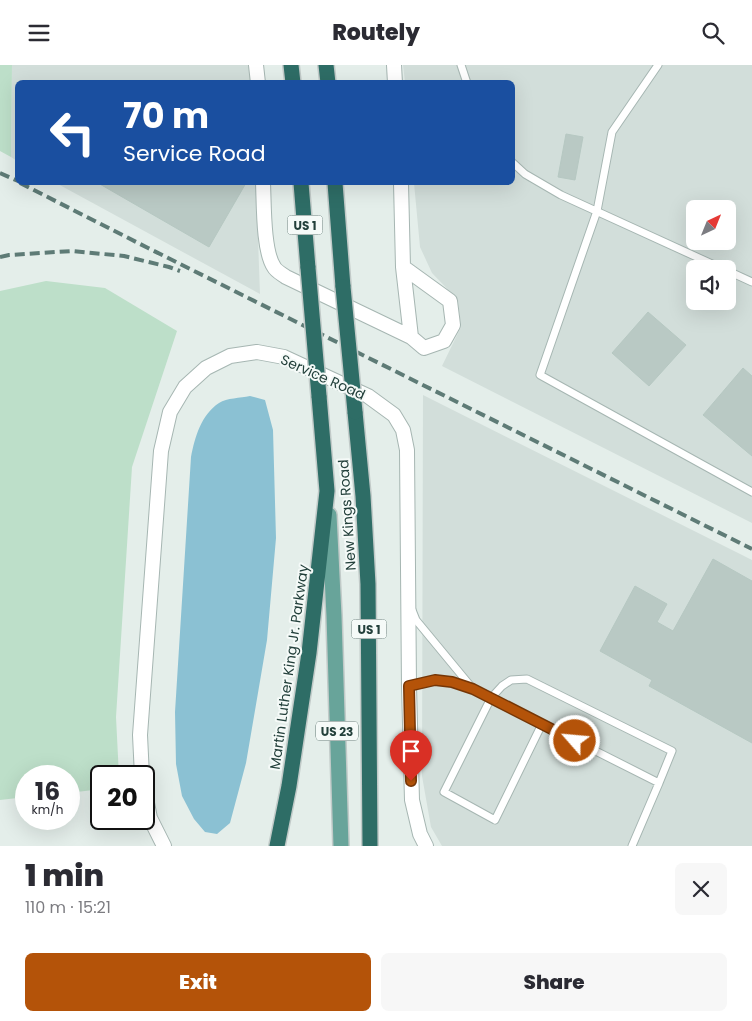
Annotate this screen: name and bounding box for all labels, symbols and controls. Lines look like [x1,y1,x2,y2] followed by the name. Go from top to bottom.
[332,17,420,48] text: Routely
[25,19,53,47] icon: menu
[699,19,727,47] icon: search
[123,91,209,140] text: 70 m
[40,100,105,165] icon: left
[123,138,266,169] text: Service Road
[686,200,736,250] north arrow
[686,200,736,310] map controls
[288,215,322,235] road number: US 1
[686,260,736,310] button: sound
[277,349,369,405] street label: Service Road
[333,459,361,571] street label: New Kings Road
[265,563,313,771] street label: Martin Luther King Jr. Parkway
[352,619,386,639] road number: US 1
[548,714,600,766] position arrow
[316,721,358,741] road number: US 23
[390,730,432,781] pin
[397,737,425,765] icon: arrive
[90,765,155,830] speed limit sign: 20
[35,774,60,809] text: 16
[32,801,63,818] text: km/h
[25,854,104,897] text: 1 min
[675,863,727,915] button: close
[25,896,111,919] text: 110 m · 15:21
[25,953,371,1011] button: Exit
[381,953,727,1011] button: Share

